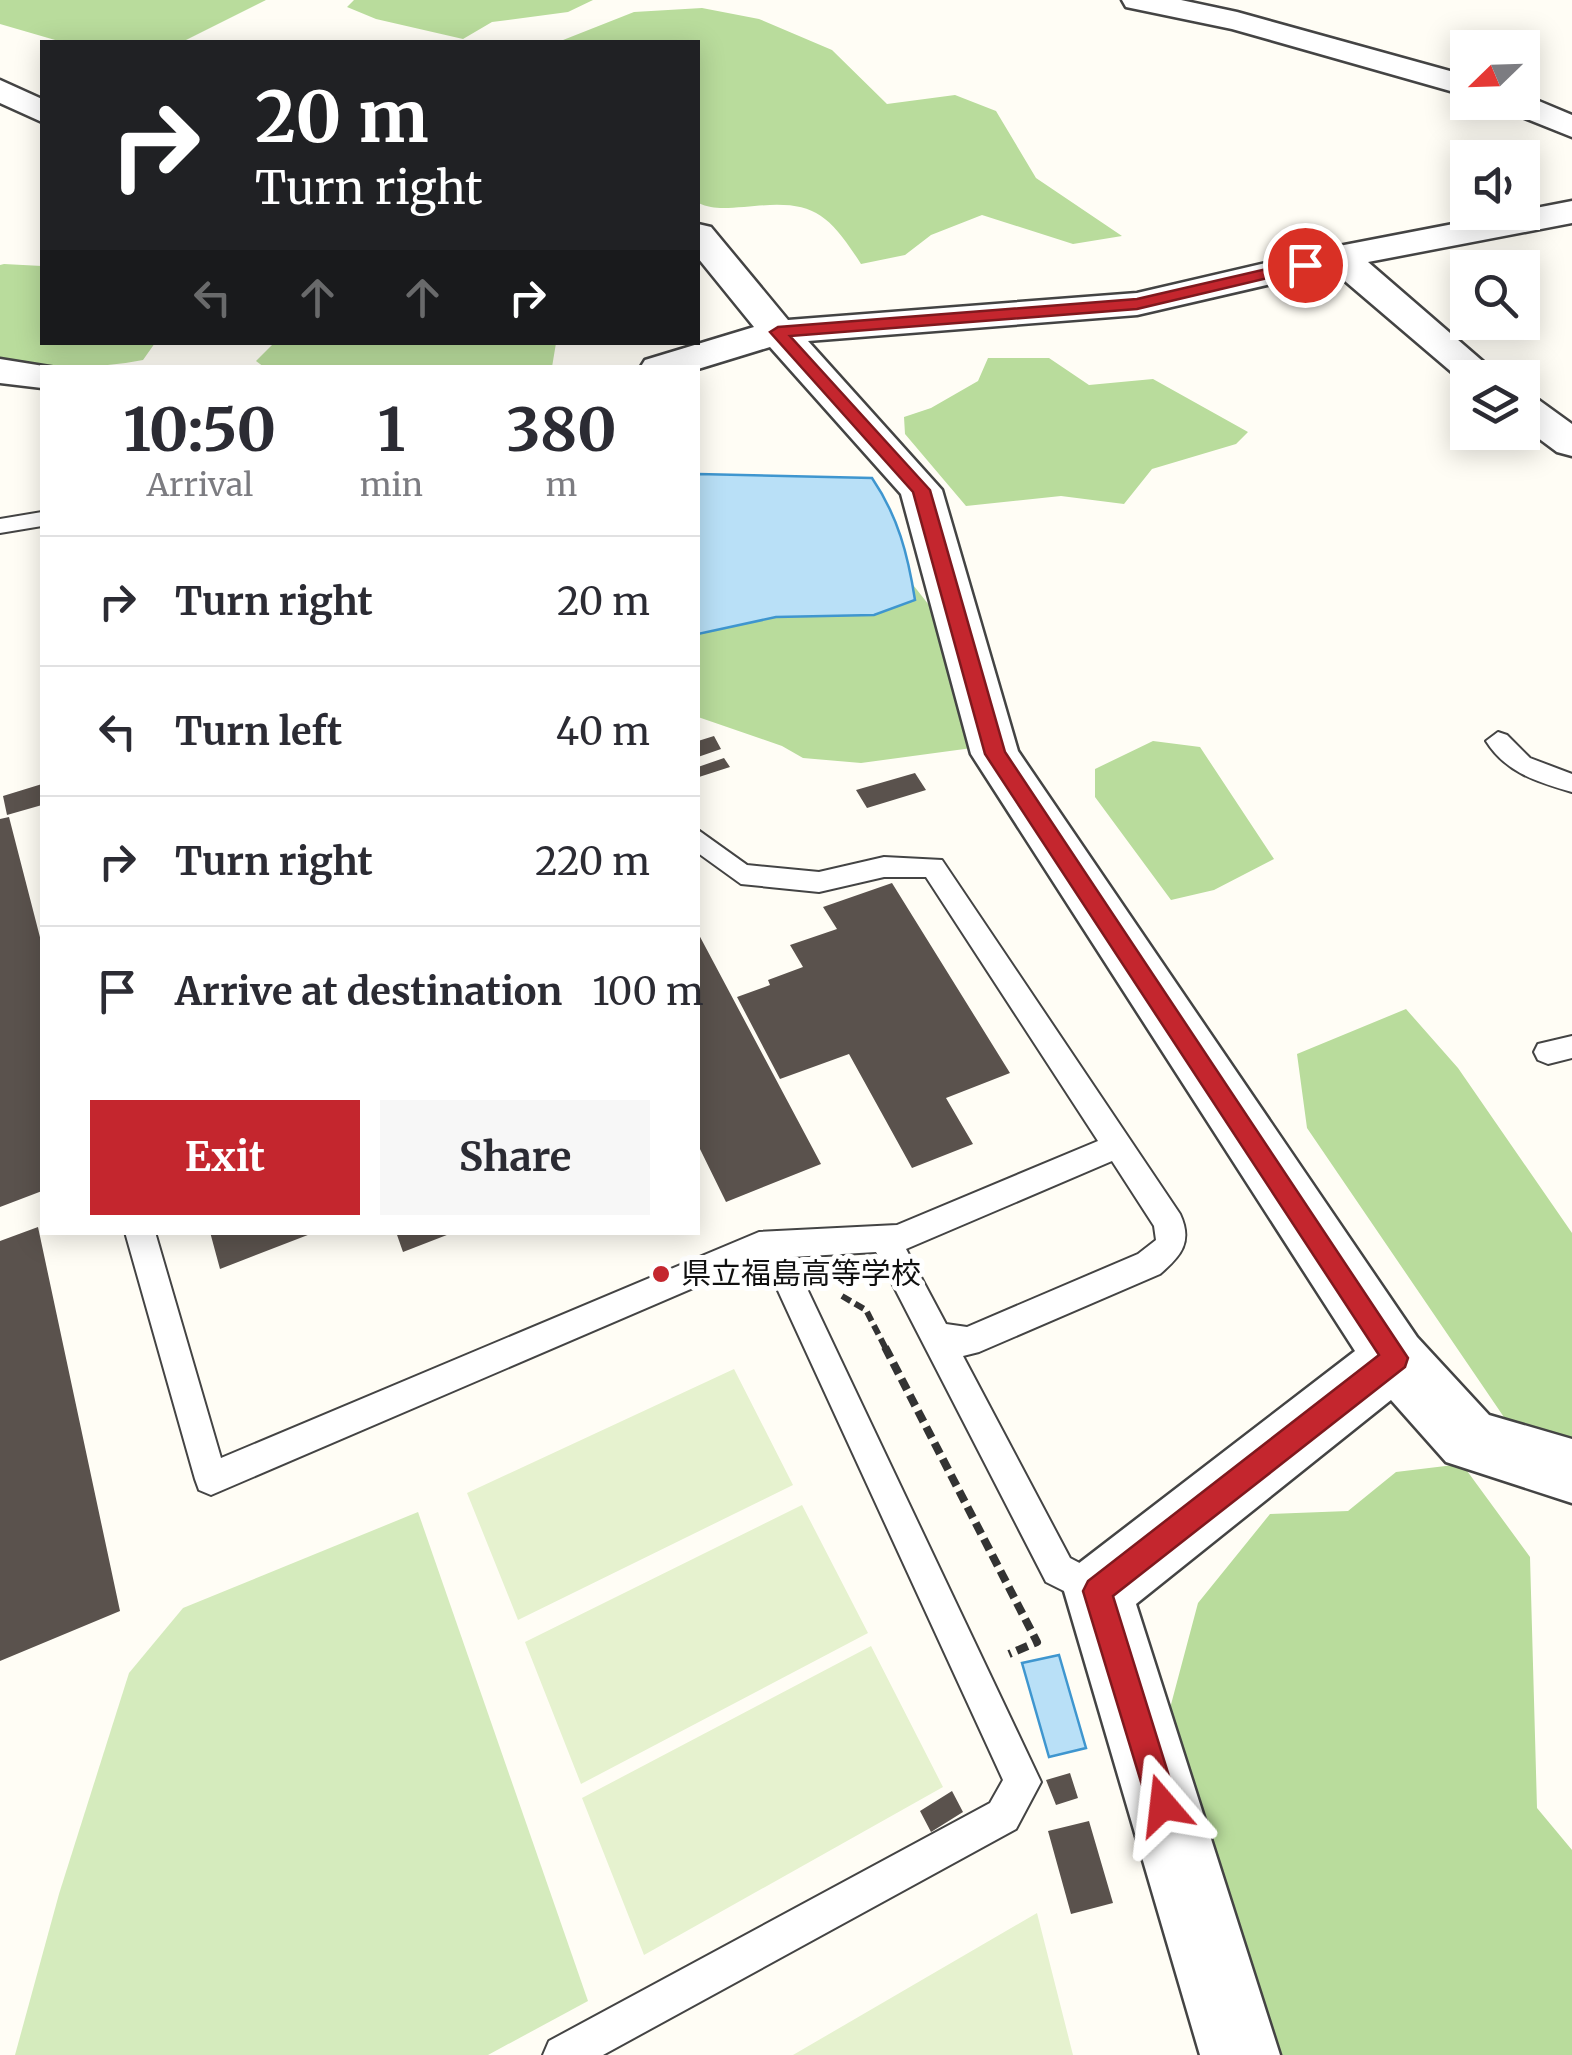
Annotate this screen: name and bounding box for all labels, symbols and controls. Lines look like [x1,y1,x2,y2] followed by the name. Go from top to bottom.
[1450,30,1540,120] north arrow
[1450,30,1540,450] map controls
[255,73,429,161] text: 20 m
[90,80,220,210] icon: right
[1450,140,1540,230] button: sound
[255,160,483,216] text: Turn right
[1263,223,1348,308] pin
[1278,238,1333,293] icon: arrive
[1450,250,1540,340] button: search
[185,270,240,325] icon: left
[290,270,345,325] icon: ahead
[395,270,450,325] icon: ahead
[500,270,555,325] icon: right
[1450,360,1540,450] button: layers
[123,392,276,467] text: 10:50
[377,392,405,467] text: 1
[506,392,617,467] text: 380
[146,465,253,505] text: Arrival
[360,465,423,505] text: min
[546,465,577,505] text: m
[90,574,145,629] icon: right
[175,578,373,625] text: Turn right
[557,578,650,625] text: 20 m
[90,704,145,759] icon: left
[175,708,342,755] text: Turn left
[556,708,650,755] text: 40 m
[90,834,145,889] icon: right
[175,838,373,885] text: Turn right
[535,838,650,885] text: 220 m
[90,964,145,1019] icon: arrive
[175,968,562,1015] text: Arrive at destination
[592,968,704,1015] text: 100 m
[90,1100,360,1215] button: Exit
[380,1100,650,1215] button: Share
[681,1254,921,1292] place label: 県立福島高等学校
[650,1263,672,1285] marker: 県立福島高等学校
[1111,1753,1215,1857] position arrow

